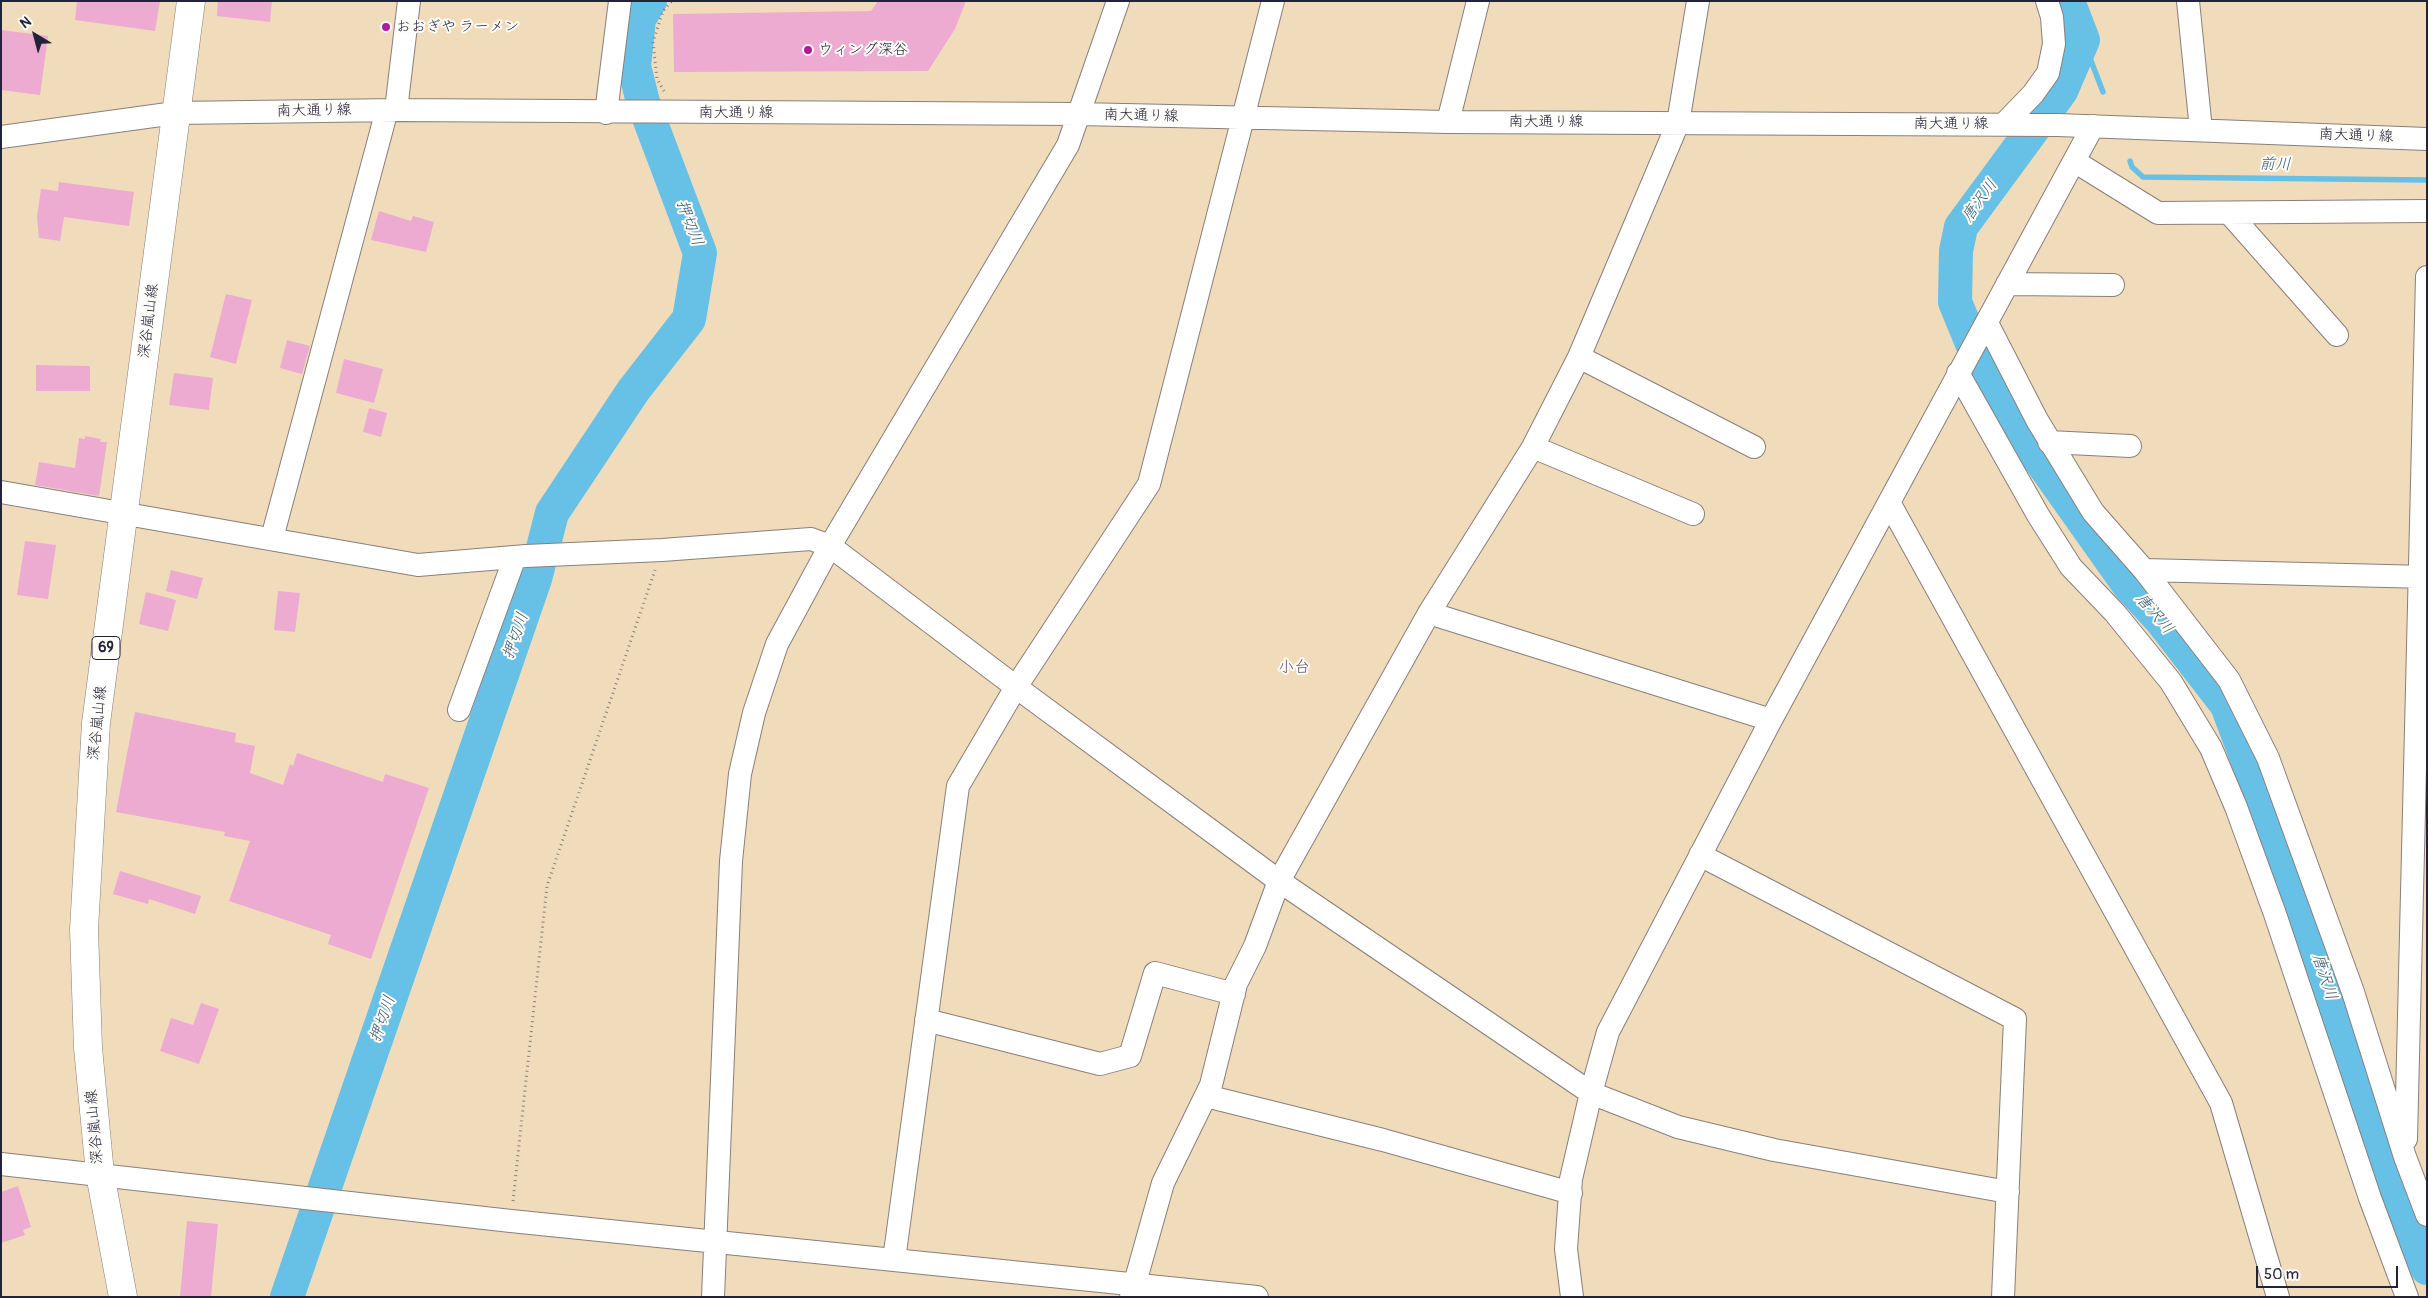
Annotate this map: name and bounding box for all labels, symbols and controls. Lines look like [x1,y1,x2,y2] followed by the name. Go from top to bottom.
[10,10,60,60] north arrow
[17,13,35,32] text: N
[396,18,519,36] place label: おおぎや ラーメン
[380,21,392,33] marker: おおぎや ラーメン
[818,41,908,59] place label: ウィング深谷
[802,44,814,56] marker: ウィング深谷
[276,101,352,121] street label: 南大通り線
[699,104,773,122] street label: 南大通り線
[1103,106,1179,126] street label: 南大通り線
[1509,113,1583,131] street label: 南大通り線
[1914,115,1988,133] street label: 南大通り線
[2318,126,2394,146] street label: 南大通り線
[2259,155,2291,175] water label: 前川
[1958,176,2002,226] water label: 唐沢川
[671,197,707,249] water label: 押切川
[135,283,163,359] street label: 深谷嵐山線
[2131,590,2177,638] water label: 唐沢川
[499,610,533,662] water label: 押切川
[92,636,120,660] road number: 69
[1278,658,1310,678] district label: 小台
[85,685,111,761] street label: 深谷嵐山線
[2307,951,2341,1003] water label: 唐沢川
[366,993,400,1045] water label: 押切川
[83,1089,107,1165] street label: 深谷嵐山線
[2258,1256,2400,1288] scale bar
[2264,1265,2299,1284] text: 50 m

